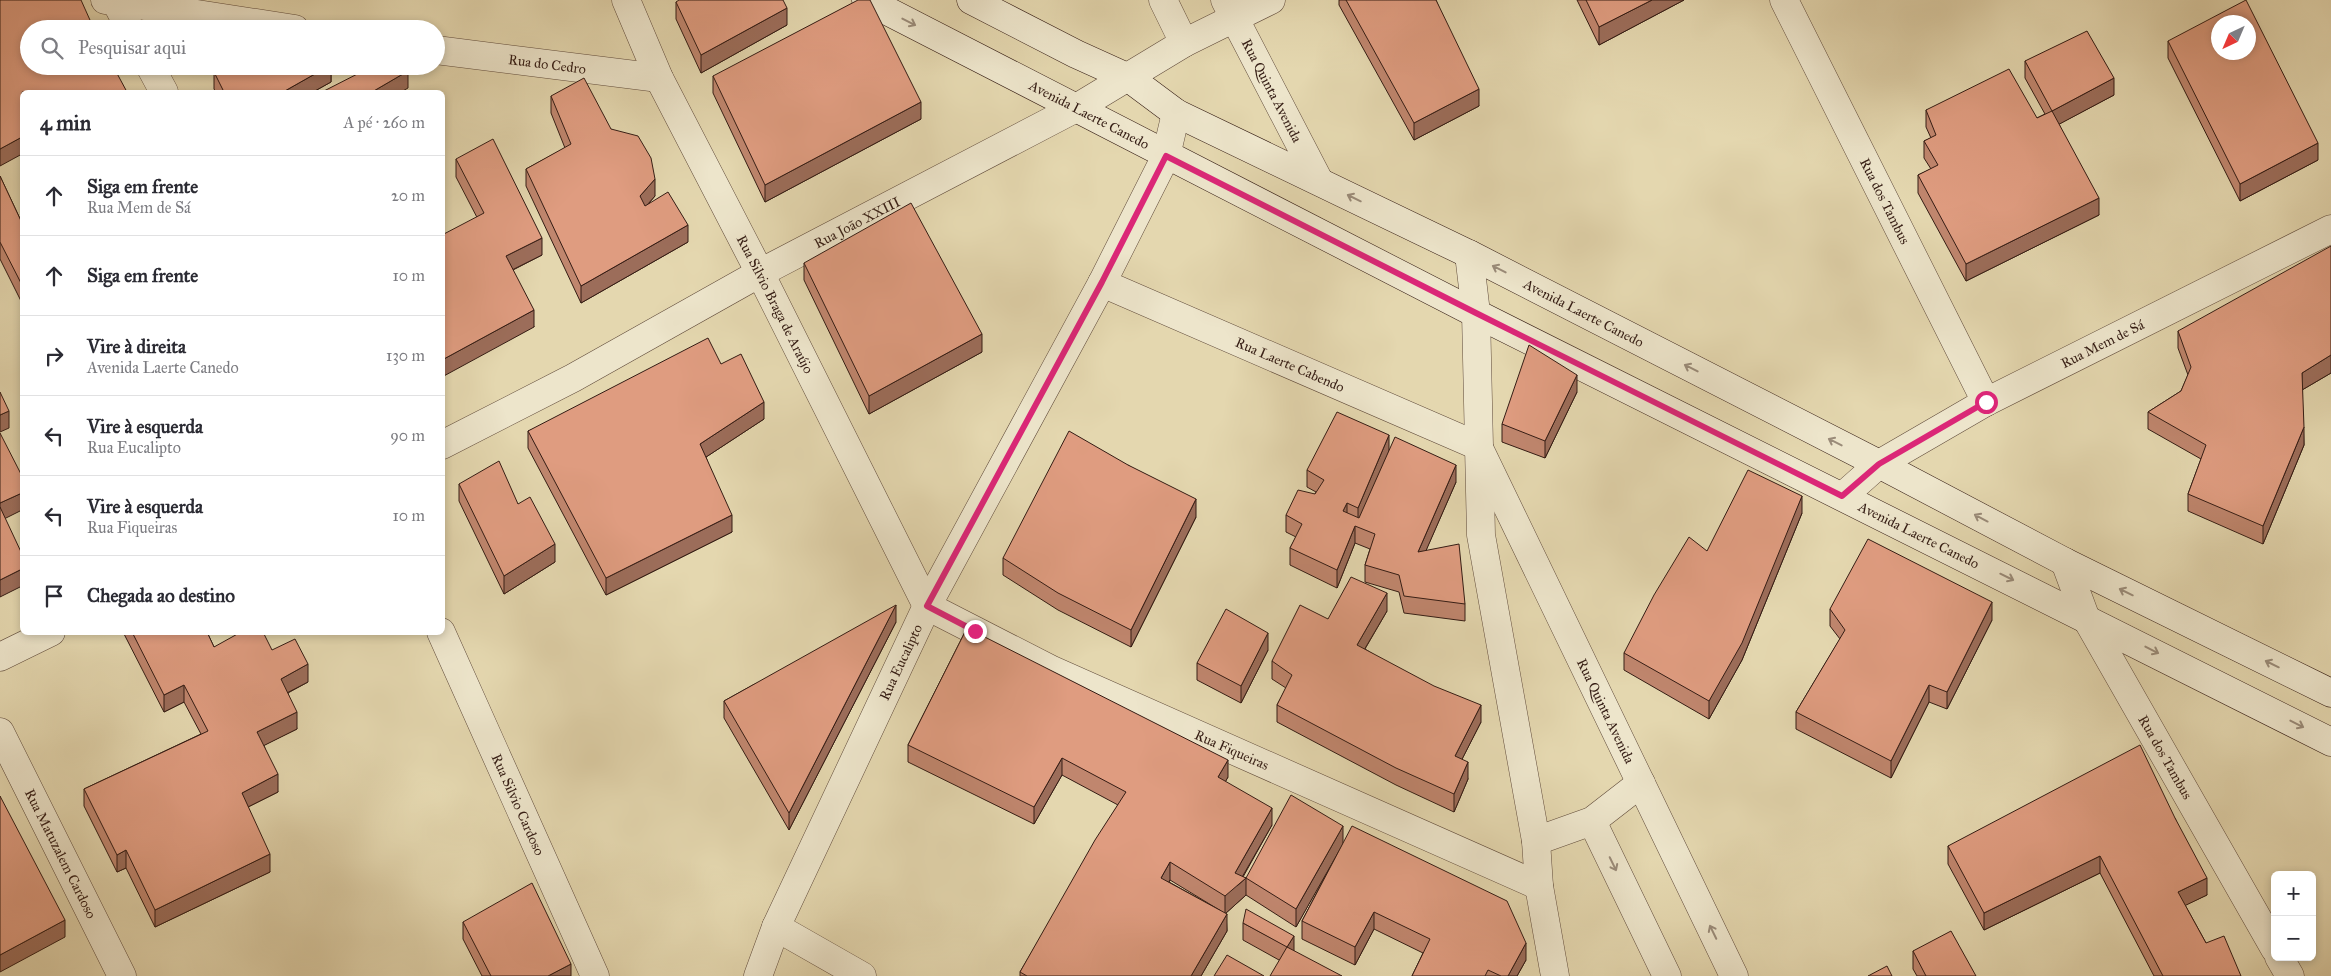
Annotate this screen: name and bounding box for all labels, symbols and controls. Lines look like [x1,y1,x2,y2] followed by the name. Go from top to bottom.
[2211,15,2256,60] north arrow
[902,17,917,27] one-way arrow
[20,20,445,75] search box
[38,34,66,62] icon: search
[78,36,186,59] text: Pesquisar aqui
[1238,36,1306,145] street label: Rua Quinta Avenida
[507,51,587,78] street label: Rua do Cedro
[1025,76,1152,153] street label: Avenida Laerte Canedo
[40,110,91,136] text: 4 min
[343,113,425,132] text: A pé · 260 m
[1856,155,1913,247] street label: Rua dos Tambus
[87,175,198,198] text: Siga em frente
[40,182,68,210] icon: ahead
[391,186,425,205] text: 20 m
[811,193,903,252] street label: Rua João XXIII
[1346,193,1361,203] one-way arrow
[87,198,191,217] text: Rua Mem de Sá
[733,232,817,376] street label: Rua Silvio Braga de Araújo
[40,262,68,290] icon: ahead
[87,264,198,287] text: Siga em frente
[1492,264,1507,274] one-way arrow
[393,266,425,285] text: 10 m
[1520,275,1647,351] street label: Avenida Laerte Canedo
[2058,316,2147,372] street label: Rua Mem de Sá
[1233,334,1347,396] street label: Rua Laerte Cabendo
[87,335,186,358] text: Vire à direita
[40,342,68,370] icon: right
[386,346,425,365] text: 130 m
[87,358,239,377] text: Avenida Laerte Canedo
[1684,363,1699,372] one-way arrow
[1975,391,1998,414] route start
[87,415,203,438] text: Vire à esquerda
[40,422,68,450] icon: left
[390,426,425,445] text: 90 m
[1828,437,1843,447] one-way arrow
[87,438,181,457] text: Rua Eucalipto
[87,495,203,518] text: Vire à esquerda
[1855,498,1982,573] street label: Avenida Laerte Canedo
[40,502,68,530] icon: left
[393,506,425,525] text: 10 m
[1974,513,1989,522] one-way arrow
[87,518,177,537] text: Rua Fiqueiras
[1999,573,2014,583] one-way arrow
[40,582,68,610] icon: arrive
[87,584,235,607] text: Chegada ao destino
[2119,587,2134,596] one-way arrow
[964,620,987,643] route end
[876,621,926,703] street label: Rua Eucalipto
[2144,646,2159,655] one-way arrow
[1573,656,1638,766] street label: Rua Quinta Avenida
[2264,659,2279,669] one-way arrow
[2134,712,2196,802] street label: Rua dos Tambus
[2289,719,2304,729] one-way arrow
[1192,726,1271,774] street label: Rua Fiqueiras
[488,751,548,858] street label: Rua Silvio Cardoso
[21,786,100,922] street label: Rua Matuzalem Cardoso
[1608,857,1618,872] one-way arrow
[2271,871,2316,961] map controls
[2271,871,2316,916] button: +
[2271,916,2316,961] button: −
[1707,925,1717,940] one-way arrow

